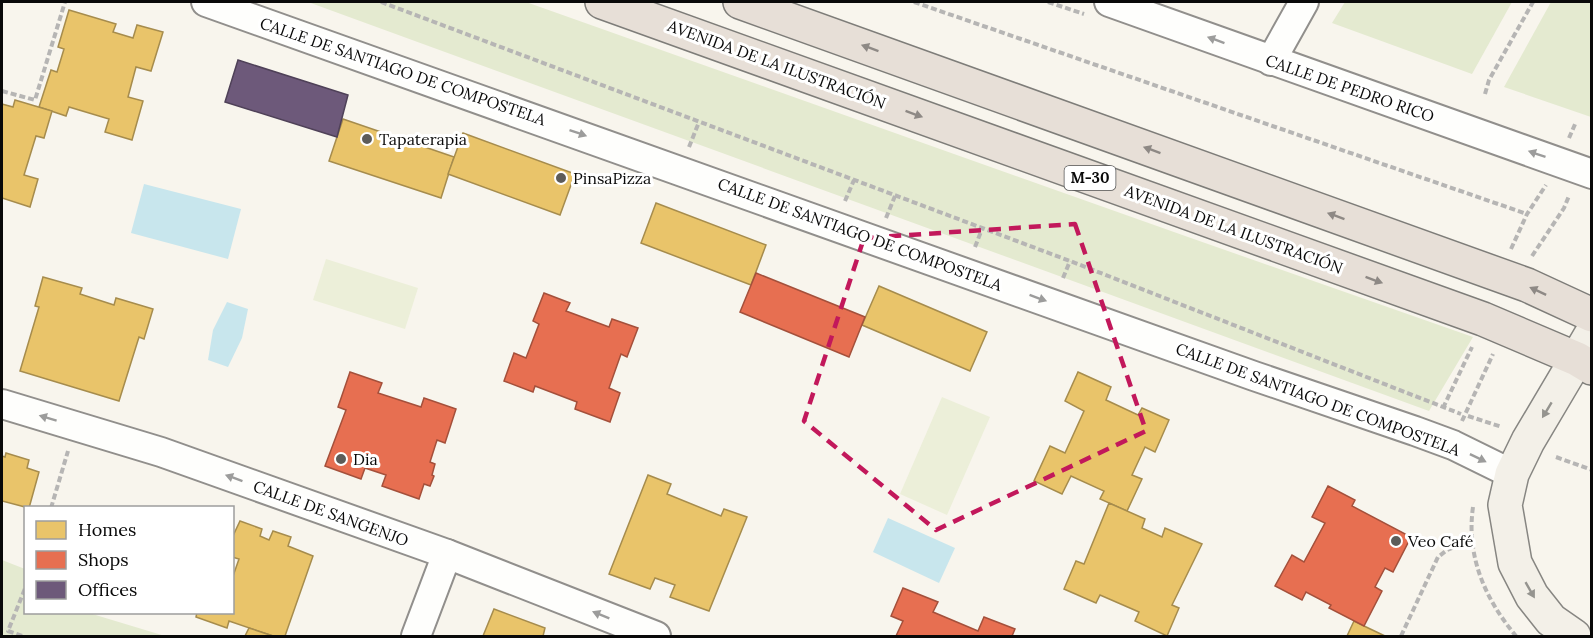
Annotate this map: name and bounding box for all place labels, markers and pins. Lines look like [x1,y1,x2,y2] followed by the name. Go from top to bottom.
[379,129,467,149] place label: Tapaterapia
[360,132,374,146] marker: Tapaterapia
[573,168,651,188] place label: PinsaPizza
[554,171,568,185] marker: PinsaPizza
[353,449,378,469] place label: Dia
[334,452,348,466] marker: Dia
[1407,531,1474,551] place label: Veo Café
[1389,534,1403,548] marker: Veo Café

